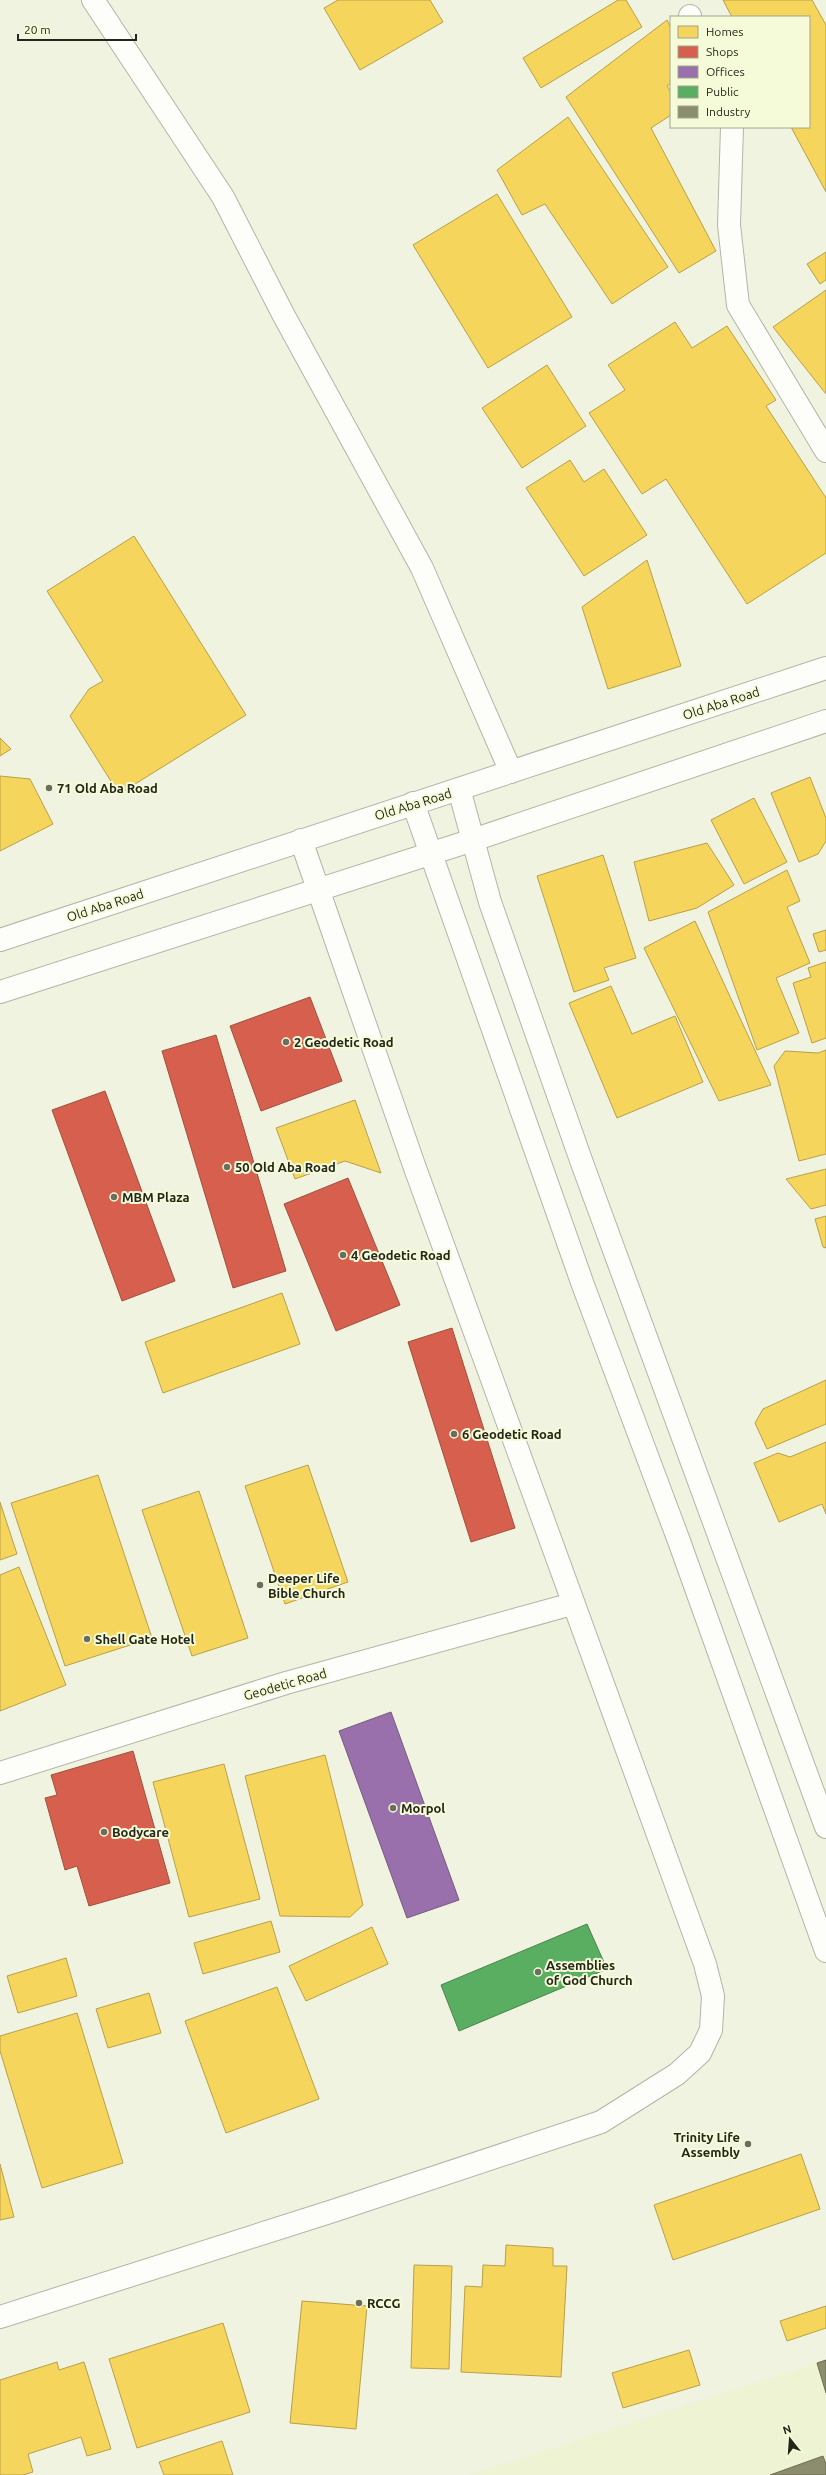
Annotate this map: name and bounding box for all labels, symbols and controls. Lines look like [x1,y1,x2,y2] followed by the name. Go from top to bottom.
[18,16,136,42] scale bar
[670,16,810,128] legend
[24,23,51,36] text: 20 m
[706,25,744,38] text: Homes
[706,45,738,58] text: Shops
[706,65,745,78] text: Offices
[706,85,739,98] text: Public
[706,105,751,118] text: Industry
[681,684,761,722] street label: Old Aba Road
[57,781,158,795] place label: 71 Old Aba Road
[44,783,54,793] marker: 71 Old Aba Road
[373,786,453,822] street label: Old Aba Road
[65,886,145,924] street label: Old Aba Road
[294,1035,394,1049] place label: 2 Geodetic Road
[281,1037,291,1047] marker: 2 Geodetic Road
[235,1160,336,1174] place label: 50 Old Aba Road
[222,1162,232,1172] marker: 50 Old Aba Road
[122,1190,190,1204] place label: MBM Plaza
[109,1192,119,1202] marker: MBM Plaza
[351,1248,451,1262] place label: 4 Geodetic Road
[338,1250,348,1260] marker: 4 Geodetic Road
[462,1427,562,1441] place label: 6 Geodetic Road
[449,1429,459,1439] marker: 6 Geodetic Road
[268,1571,345,1600] place label: Deeper Life Bible Church
[255,1580,265,1590] marker: Deeper Life Bible Church
[95,1632,195,1646] place label: Shell Gate Hotel
[82,1634,92,1644] marker: Shell Gate Hotel
[242,1665,328,1703] street label: Geodetic Road
[401,1801,445,1815] place label: Morpol
[388,1803,398,1813] marker: Morpol
[112,1825,169,1839] place label: Bodycare
[99,1827,109,1837] marker: Bodycare
[546,1958,633,1987] place label: Assemblies of God Church
[533,1967,543,1977] marker: Assemblies of God Church
[674,2130,740,2159] place label: Trinity Life Assembly
[743,2139,753,2149] marker: Trinity Life Assembly
[367,2296,400,2310] place label: RCCG
[354,2298,364,2308] marker: RCCG
[770,2419,810,2459] north arrow
[781,2422,793,2436] text: N

